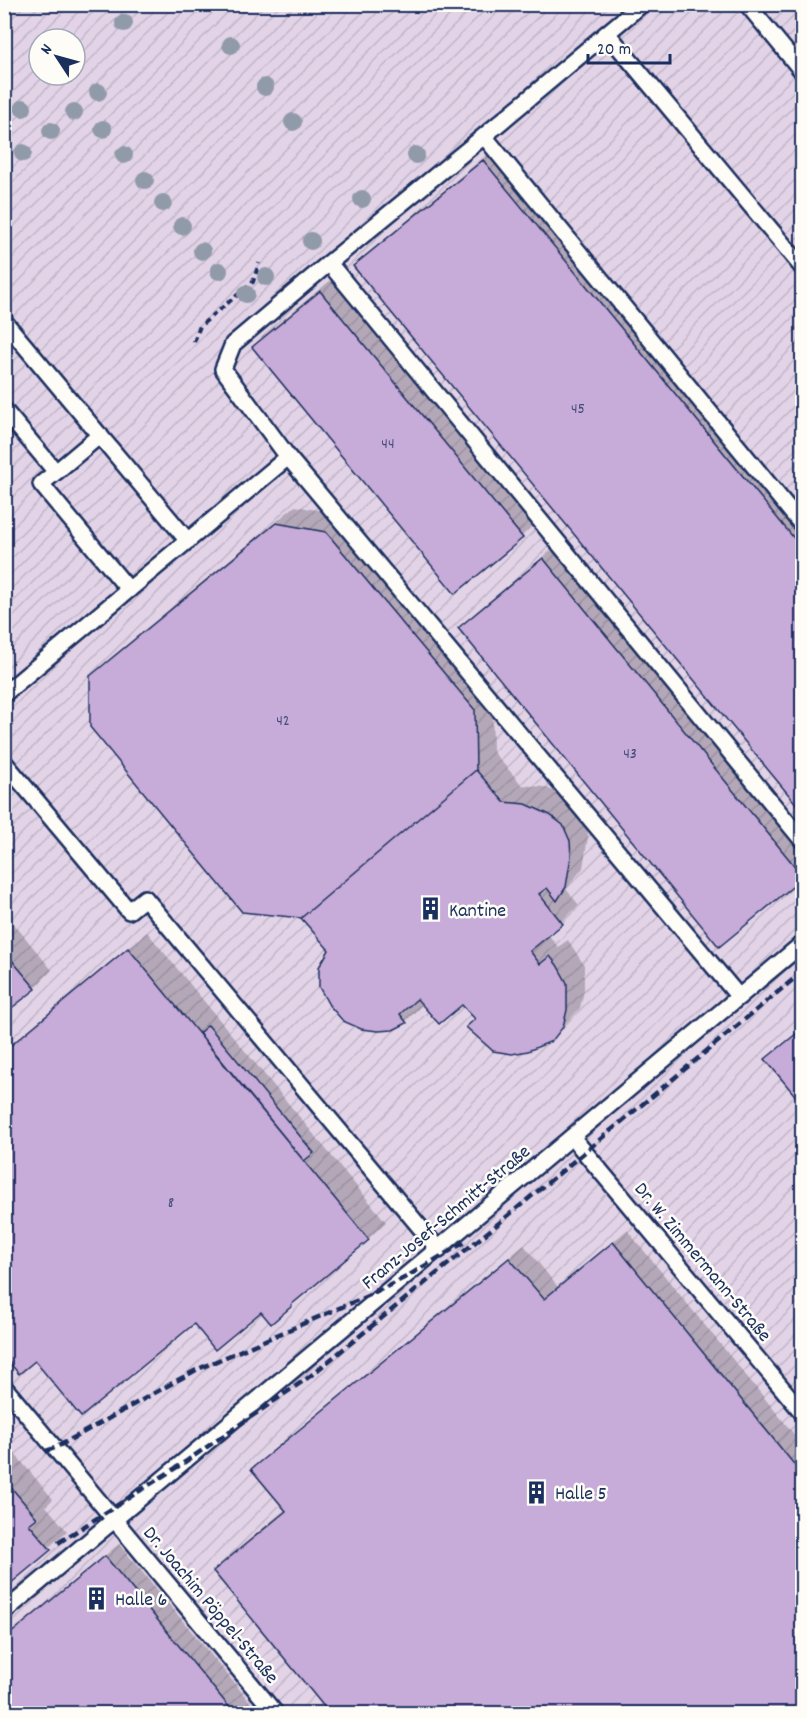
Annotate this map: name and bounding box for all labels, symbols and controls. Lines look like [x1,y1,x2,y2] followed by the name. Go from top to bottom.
[27,27,87,87] north arrow
[588,27,670,65] scale bar
[597,38,631,63] text: 20 m
[35,40,59,60] text: N
[571,398,585,421] house number: 45
[381,433,395,456] house number: 44
[276,710,290,733] house number: 42
[623,743,637,766] house number: 43
[418,896,444,922] building icon: Kantine
[449,898,506,926] place label: Kantine
[356,1139,538,1297] street label: Franz-Josef-Schmitt-Straße
[626,1177,777,1349] street label: Dr. W. Zimmermann-Straße
[168,1192,174,1215] house number: 8
[524,1479,550,1505] building icon: Halle 5
[555,1481,607,1509] place label: Halle 5
[135,1521,284,1691] street label: Dr. Joachim Pöppel-Straße
[84,1585,110,1611] building icon: Halle 6
[115,1587,167,1615] place label: Halle 6

